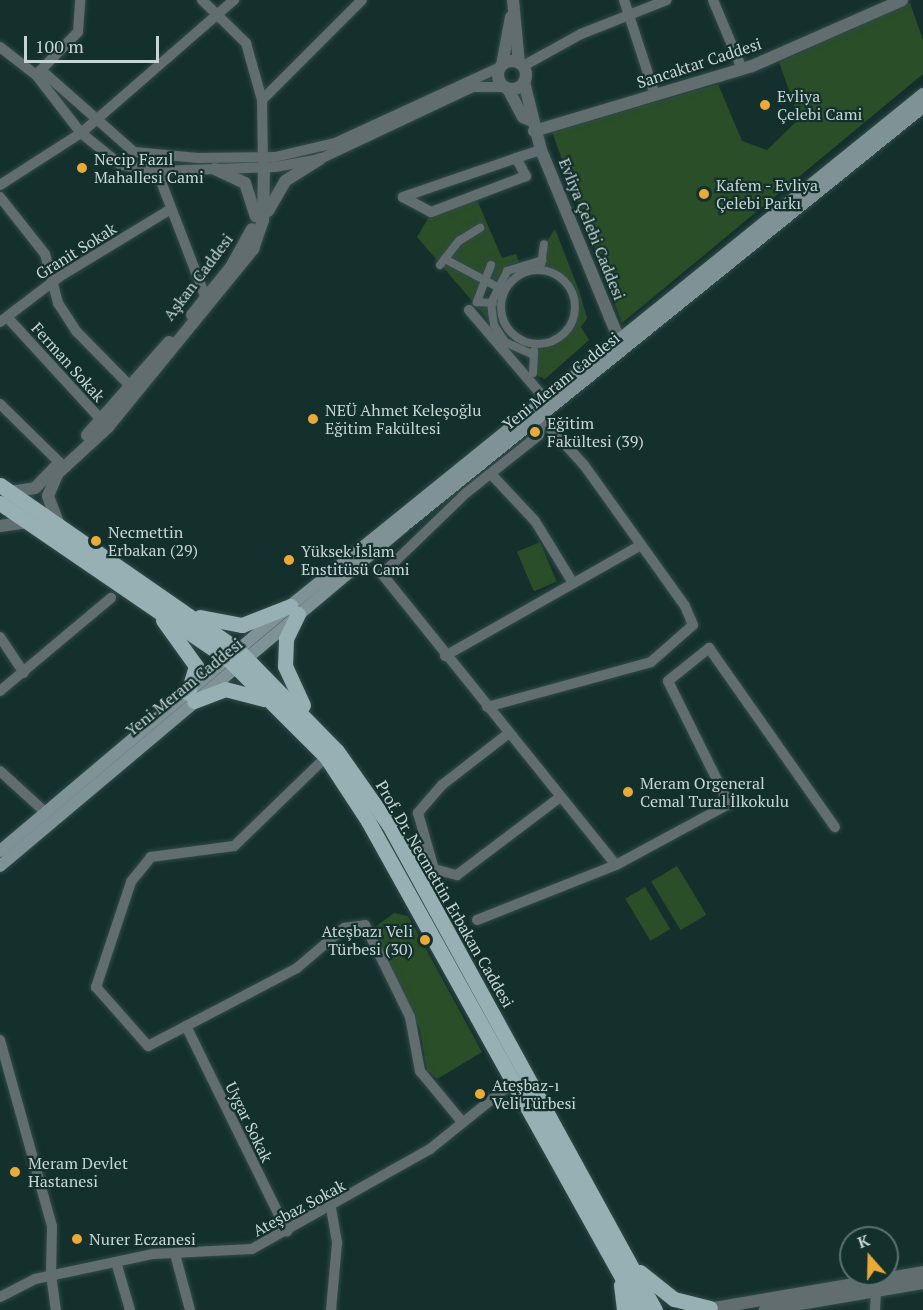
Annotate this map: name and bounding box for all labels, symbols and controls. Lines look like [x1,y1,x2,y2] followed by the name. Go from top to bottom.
[27,24,162,62] scale bar
[35,34,84,58] text: 100 m
[634,34,764,92] street label: Sancaktar Caddesi
[777,86,862,124] place label: Evliya Çelebi Cami
[758,98,772,112] marker: Evliya Çelebi Cami
[94,149,204,187] place label: Necip Fazıl Mahallesi Cami
[555,155,629,303] street label: Evliya Çelebi Caddesi
[75,161,89,175] marker: Necip Fazıl Mahallesi Cami
[716,175,819,213] place label: Kafem - Evliya Çelebi Parkı
[697,187,711,201] marker: Kafem - Evliya Çelebi Parkı
[32,219,120,283] street label: Granit Sokak
[159,230,237,324] street label: Aşkan Caddesi
[27,318,109,406] street label: Ferman Sokak
[499,328,623,434] street label: Yeni Meram Caddesi
[325,400,482,438] place label: NEÜ Ahmet Keleşoğlu Eğitim Fakültesi
[306,412,320,426] marker: NEÜ Ahmet Keleşoğlu Eğitim Fakültesi
[547,413,644,451] place label: Eğitim Fakültesi (39)
[528,425,542,439] marker: Eğitim Fakültesi (39)
[108,522,198,560] place label: Necmettin Erbakan (29)
[89,534,103,548] marker: Necmettin Erbakan (29)
[301,541,410,579] place label: Yüksek İslam Enstitüsü Cami
[282,553,296,567] marker: Yüksek İslam Enstitüsü Cami
[122,634,246,740] street label: Yeni Meram Caddesi
[640,773,789,811] place label: Meram Orgeneral Cemal Tural İlkokulu
[372,777,518,1011] street label: Prof. Dr. Necmettin Erbakan Caddesi
[621,785,635,799] marker: Meram Orgeneral Cemal Tural İlkokulu
[321,921,413,959] place label: Ateşbazı Veli Türbesi (30)
[418,933,432,947] marker: Ateşbazı Veli Türbesi (30)
[492,1075,576,1113] place label: Ateşbaz-ı Veli Türbesi
[221,1079,277,1165] street label: Uygar Sokak
[473,1087,487,1101] marker: Ateşbaz-ı Veli Türbesi
[28,1153,128,1191] place label: Meram Devlet Hastanesi
[6,1163,24,1181] marker: Meram Devlet Hastanesi
[250,1176,348,1240] street label: Ateşbaz Sokak
[839,1226,899,1286] north arrow
[89,1229,196,1249] place label: Nurer Eczanesi
[854,1229,873,1253] text: K
[70,1232,84,1246] marker: Nurer Eczanesi

